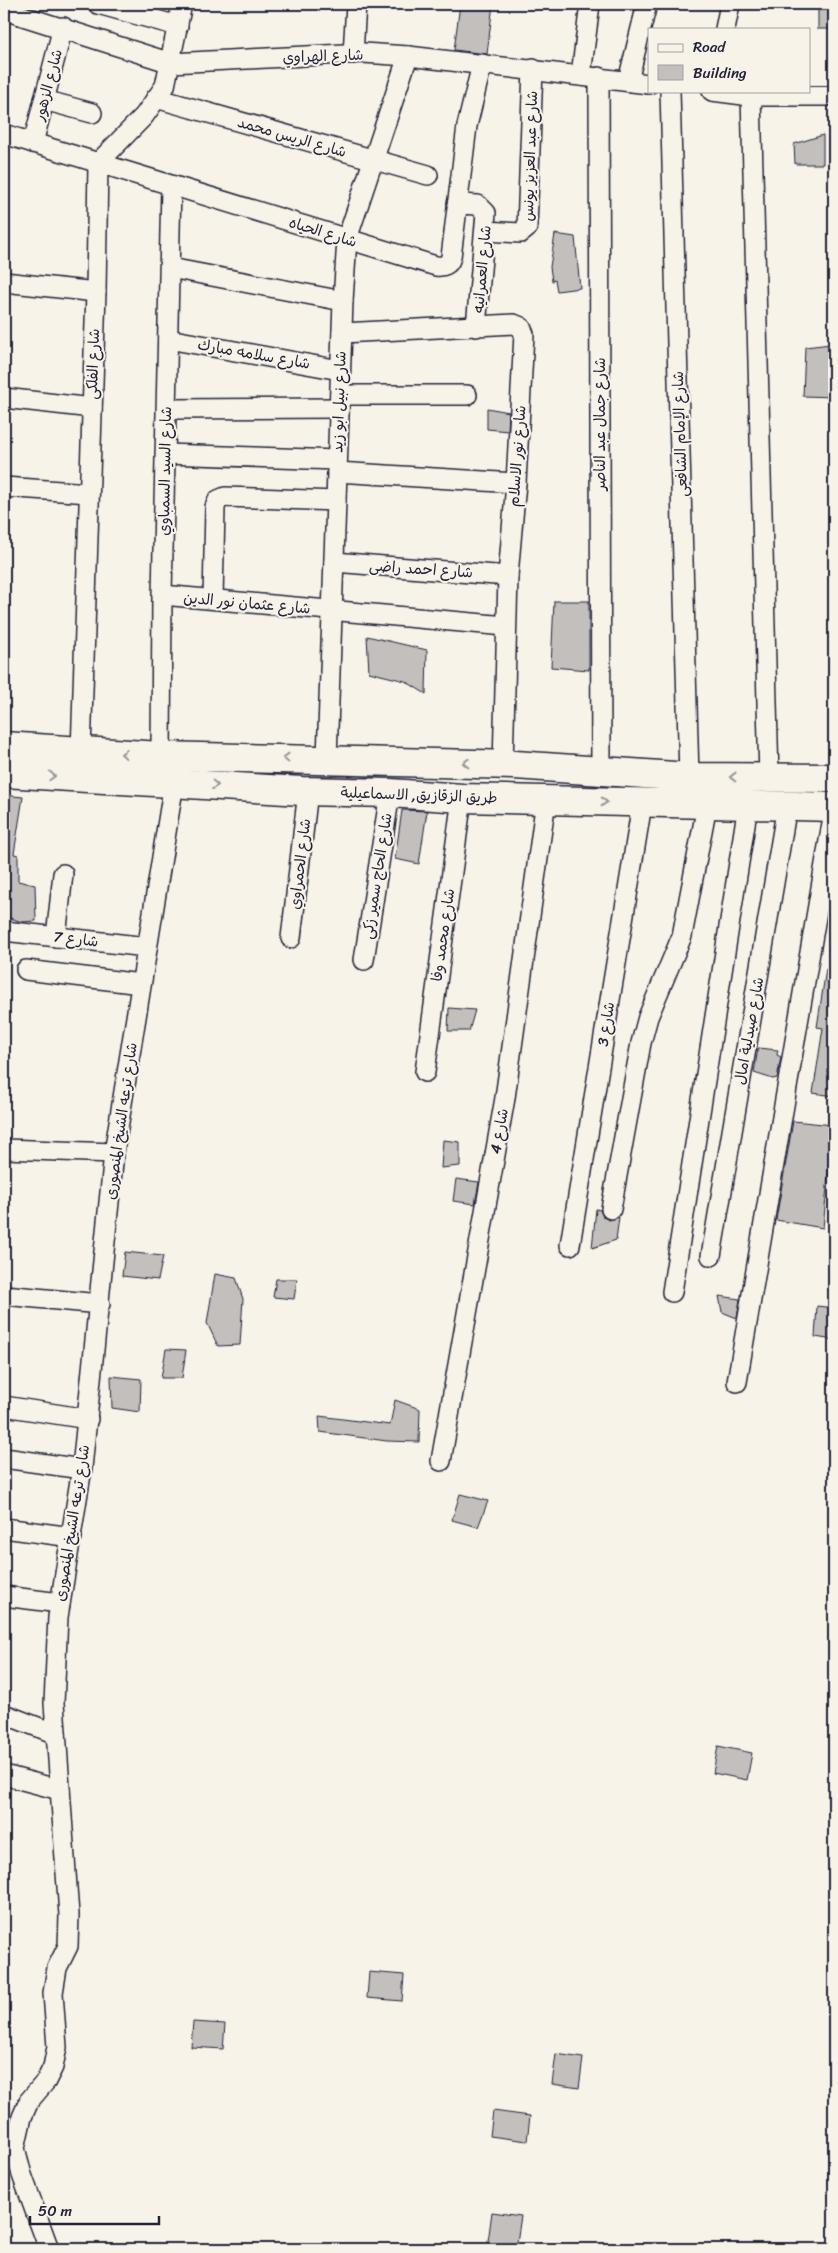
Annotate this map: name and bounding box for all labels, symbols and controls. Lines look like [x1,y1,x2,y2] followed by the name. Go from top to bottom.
[648,28,810,92] legend
[693,34,726,60] text: Road
[282,42,364,70] street label: شارع الهراوي
[26,46,70,125] street label: شارع الزهور
[693,60,747,86] text: Building
[515,90,545,222] street label: شارع عبد العزيز يونس
[234,109,350,165] street label: شارع الريس محمد
[286,209,360,255] street label: شارع الحياه
[465,224,499,314] street label: شارع العمرانيه
[79,328,107,400] street label: شارع الفلكى
[196,331,312,377] street label: شارع سلامه مبارك
[324,351,354,453] street label: شارع نبيل ابو زيد
[587,357,613,492] street label: شارع جمال عبد الناصر
[665,371,695,497] street label: شارع الإمام الشافعى
[500,404,534,508] street label: شارع نور الاسلام
[151,406,179,536] street label: شارع السيد السمباوي
[368,552,474,586] street label: شارع احمد راضى
[182,584,312,622] street label: شارع عثمان نور الدين
[119,748,127,759] one-way arrow
[282,753,290,763] one-way arrow
[462,758,470,768] one-way arrow
[49,770,57,781] one-way arrow
[729,772,736,782] one-way arrow
[340,779,498,811] street label: طريق الزقازيق, الاسماعيلية
[211,780,219,791] one-way arrow
[600,796,608,807] one-way arrow
[354,811,400,941] street label: شارع الحاج سمير زكى
[282,817,318,911] street label: شارع الحمراوي
[424,887,462,983] street label: شارع محمد وفا
[52,923,100,955] street label: شارع 7
[727,975,771,1087] street label: شارع صيدلية امال
[590,1000,622,1048] street label: شارع 3
[97,1041,145,1201] street label: شارع ترعه الشيخ المنصورى
[482,1106,516,1156] street label: شارع 4
[47,1443,97,1603] street label: شارع ترعه الشيخ المنصورى
[30,2193,159,2225] scale bar
[38,2198,73,2224] text: 50 m

